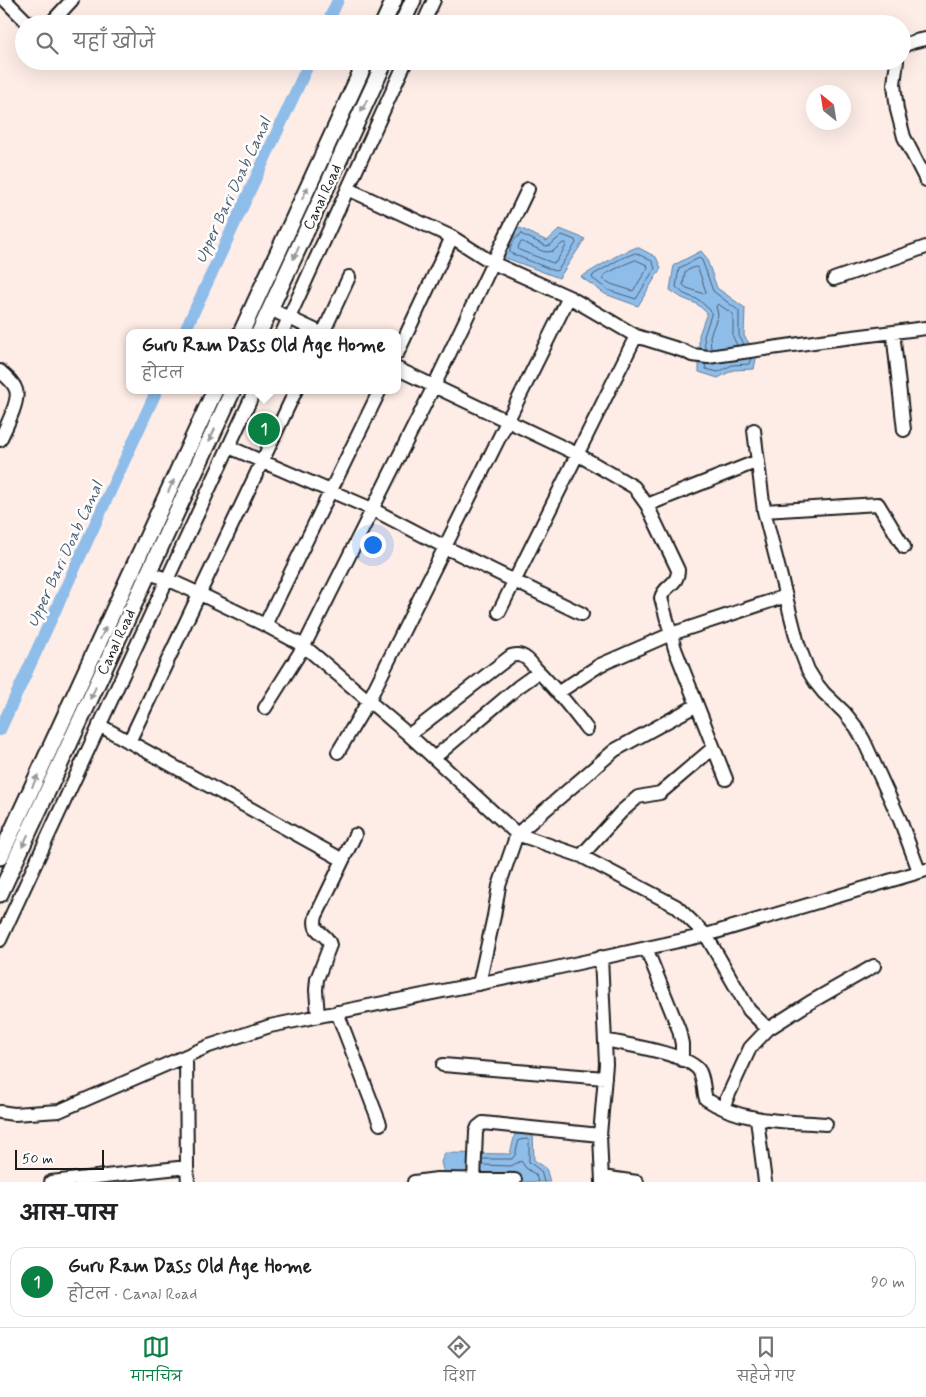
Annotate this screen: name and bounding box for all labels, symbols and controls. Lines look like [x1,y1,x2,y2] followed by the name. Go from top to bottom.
[15,15,911,70] search box
[33,29,61,57] icon: search
[73,30,155,55] text: यहाँ खोजें
[806,85,851,130] north arrow
[360,98,369,113] one-way arrow
[190,113,277,267] water label: Upper Bari Doab Canal
[299,161,347,234] street label: Canal Road
[302,186,310,200] one-way arrow
[292,246,300,260] one-way arrow
[126,329,401,394] popup
[142,333,385,358] text: Guru Ram Dass Old Age Home
[142,363,183,384] text: होटल
[248,410,280,448] pin: 1
[208,427,217,442] one-way arrow
[22,477,109,631] water label: Upper Bari Doab Canal
[167,479,175,493] one-way arrow
[360,532,386,558] your location
[93,606,141,679] street label: Canal Road
[99,626,107,640] one-way arrow
[88,686,96,700] one-way arrow
[31,774,39,788] one-way arrow
[20,834,28,848] one-way arrow
[15,1147,104,1170] scale bar
[22,1150,53,1168] text: 50 m
[20,1200,117,1228] text: आस-पास
[68,1254,312,1279] text: Guru Ram Dass Old Age Home
[33,1272,41,1293] text: 1
[871,1272,905,1293] text: 90 m
[68,1284,197,1305] text: होटल · Canal Road
[131,1333,182,1392] tab: मानचित्र
[444,1333,475,1392] tab: दिशा
[737,1333,795,1392] tab: सहेजे गए

